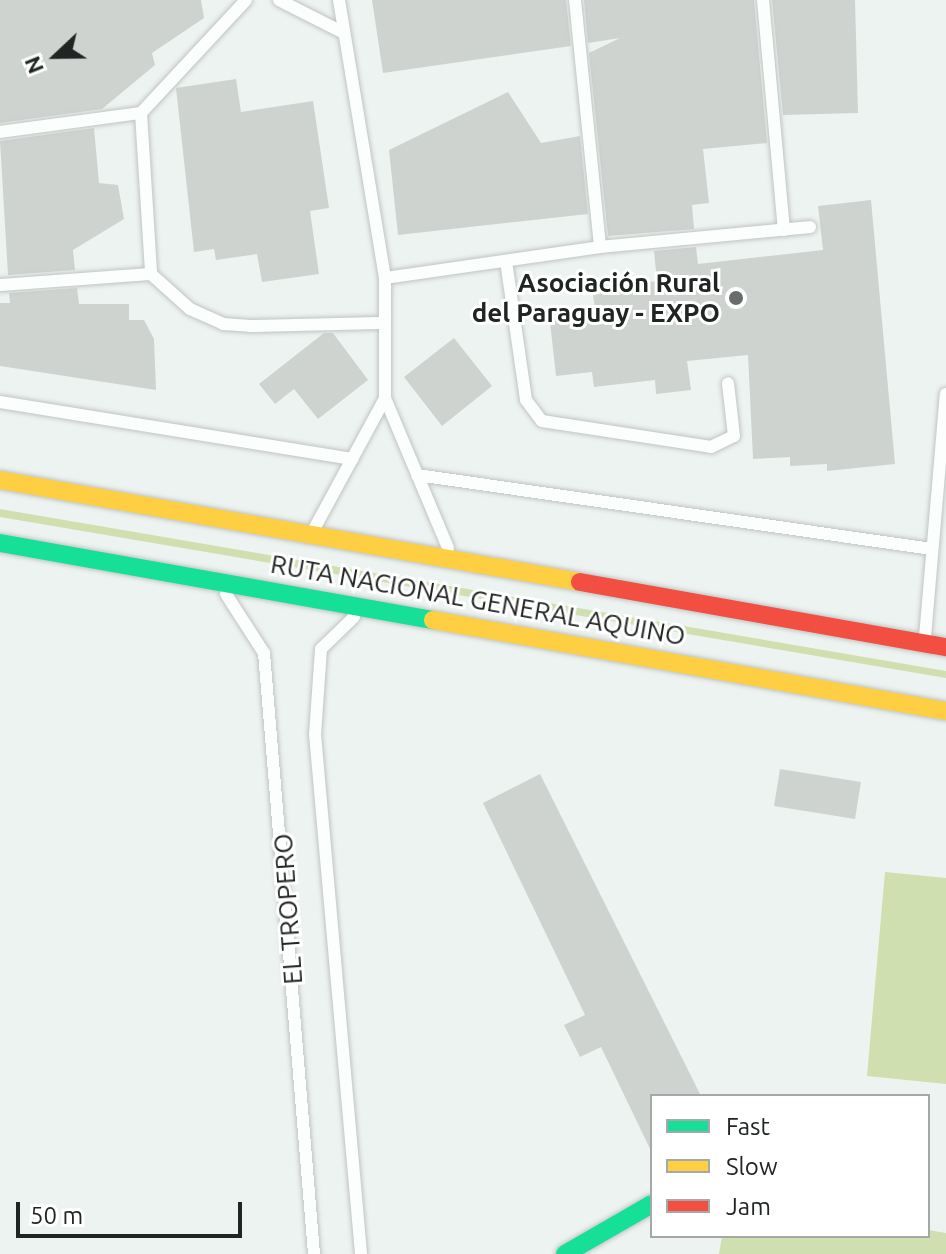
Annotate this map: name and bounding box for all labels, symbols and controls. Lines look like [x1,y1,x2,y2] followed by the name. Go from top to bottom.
[16,16,96,96] north arrow
[19,53,48,77] text: N
[472,267,720,328] place label: Asociación Rural del Paraguay - EXPO
[727,289,745,307] marker: Asociación Rural del Paraguay - EXPO
[268,548,688,652] street label: RUTA NACIONAL GENERAL AQUINO
[267,833,309,985] street label: EL TROPERO
[650,1094,930,1238] legend
[726,1113,770,1140] text: Fast
[726,1153,778,1180] text: Slow
[20,1186,246,1236] scale bar
[726,1193,771,1220] text: Jam
[30,1202,83,1229] text: 50 m

